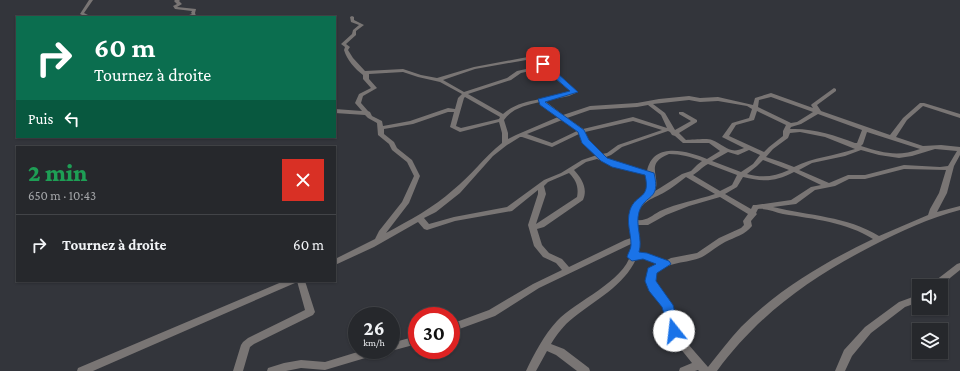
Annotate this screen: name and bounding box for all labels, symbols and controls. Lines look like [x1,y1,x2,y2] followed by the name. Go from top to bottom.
[28,32,80,84] icon: right
[94,32,155,63] text: 60 m
[526,47,560,81] pin
[532,53,554,75] icon: arrive
[94,65,211,85] text: Tournez à droite
[61,108,83,130] icon: left
[28,111,53,127] text: Puis
[28,159,87,186] text: 2 min
[282,159,324,201] button: close
[28,188,96,203] text: 650 m · 10:43
[28,234,50,256] icon: right
[62,237,166,253] text: Tournez à droite
[293,237,324,253] text: 60 m
[912,279,948,359] map controls
[912,279,948,315] button: sound
[408,307,460,359] speed limit sign: 30
[653,310,695,352] position arrow
[363,317,385,339] text: 26
[912,323,948,359] button: layers
[363,337,385,348] text: km/h

